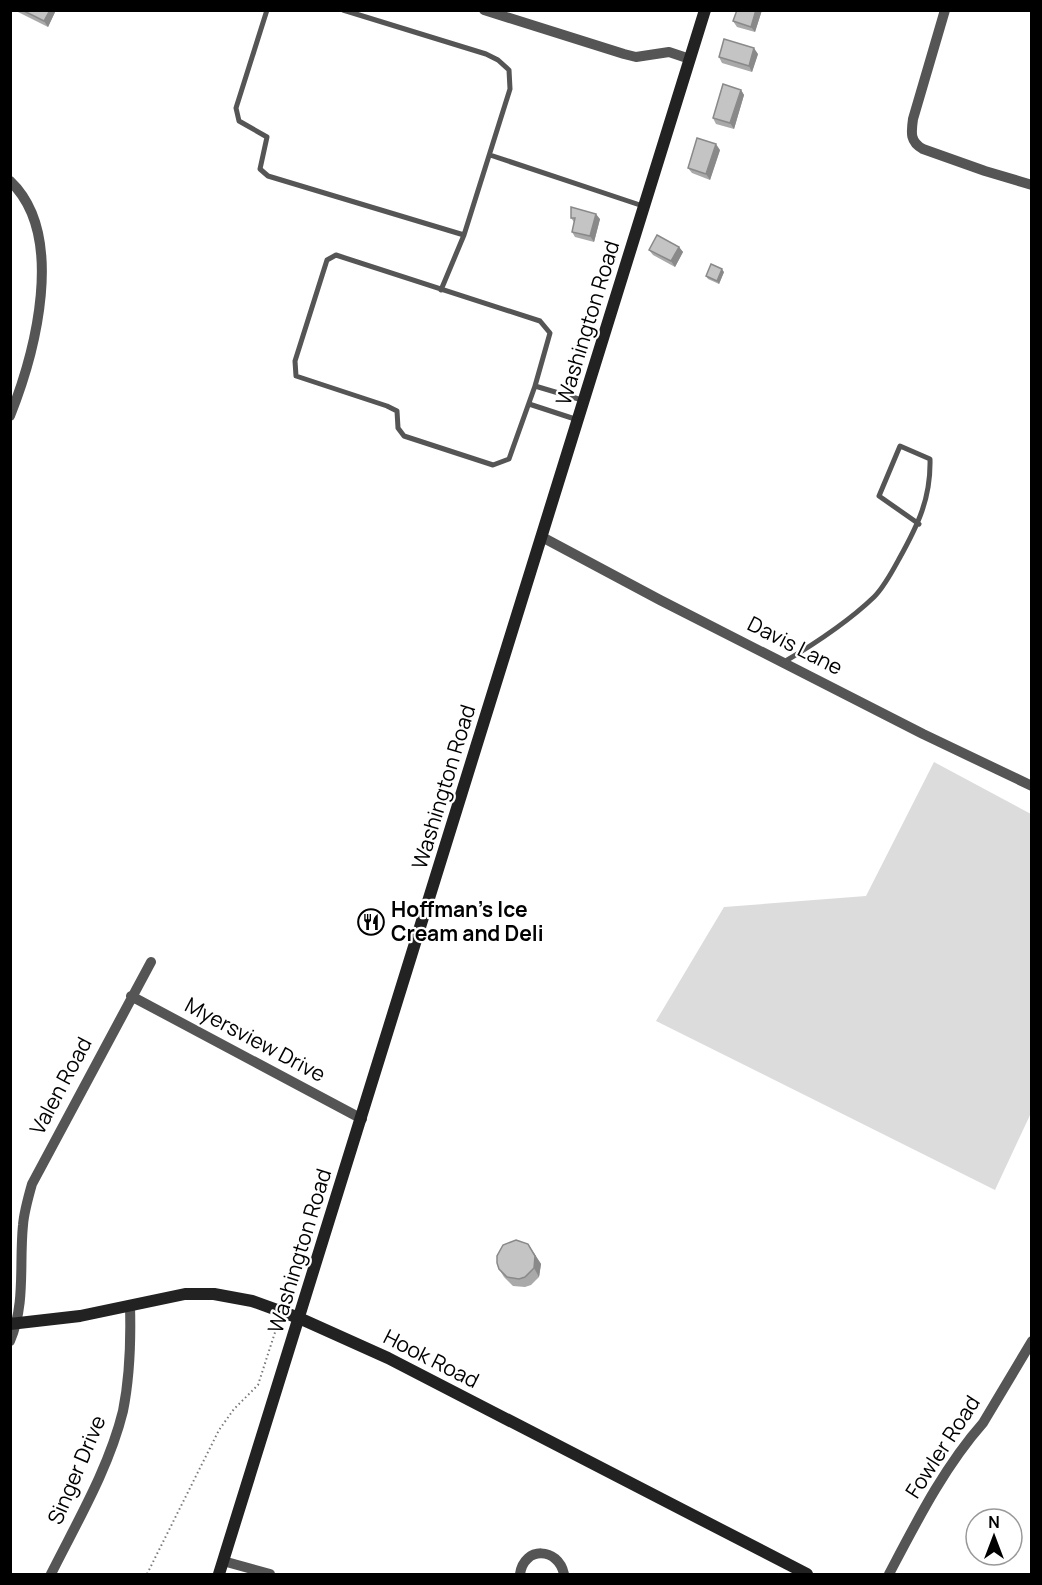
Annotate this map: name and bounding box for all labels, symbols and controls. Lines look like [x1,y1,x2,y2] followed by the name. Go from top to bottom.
[549,237,625,408] street label: Washington Road
[743,609,848,681] street label: Davis Lane
[405,701,481,872] street label: Washington Road
[391,895,544,947] place label: Hoffman's Ice Cream and Deli
[356,907,386,937] restaurant icon: Hoffman's Ice Cream and Deli
[180,990,331,1088] street label: Myersview Drive
[23,1032,98,1139] street label: Valen Road
[261,1165,337,1336] street label: Washington Road
[379,1322,484,1394] street label: Hook Road
[899,1390,986,1503] street label: Fowler Road
[41,1411,112,1528] street label: Singer Drive
[964,1507,1024,1567] north arrow
[988,1511,1000,1533] text: N

